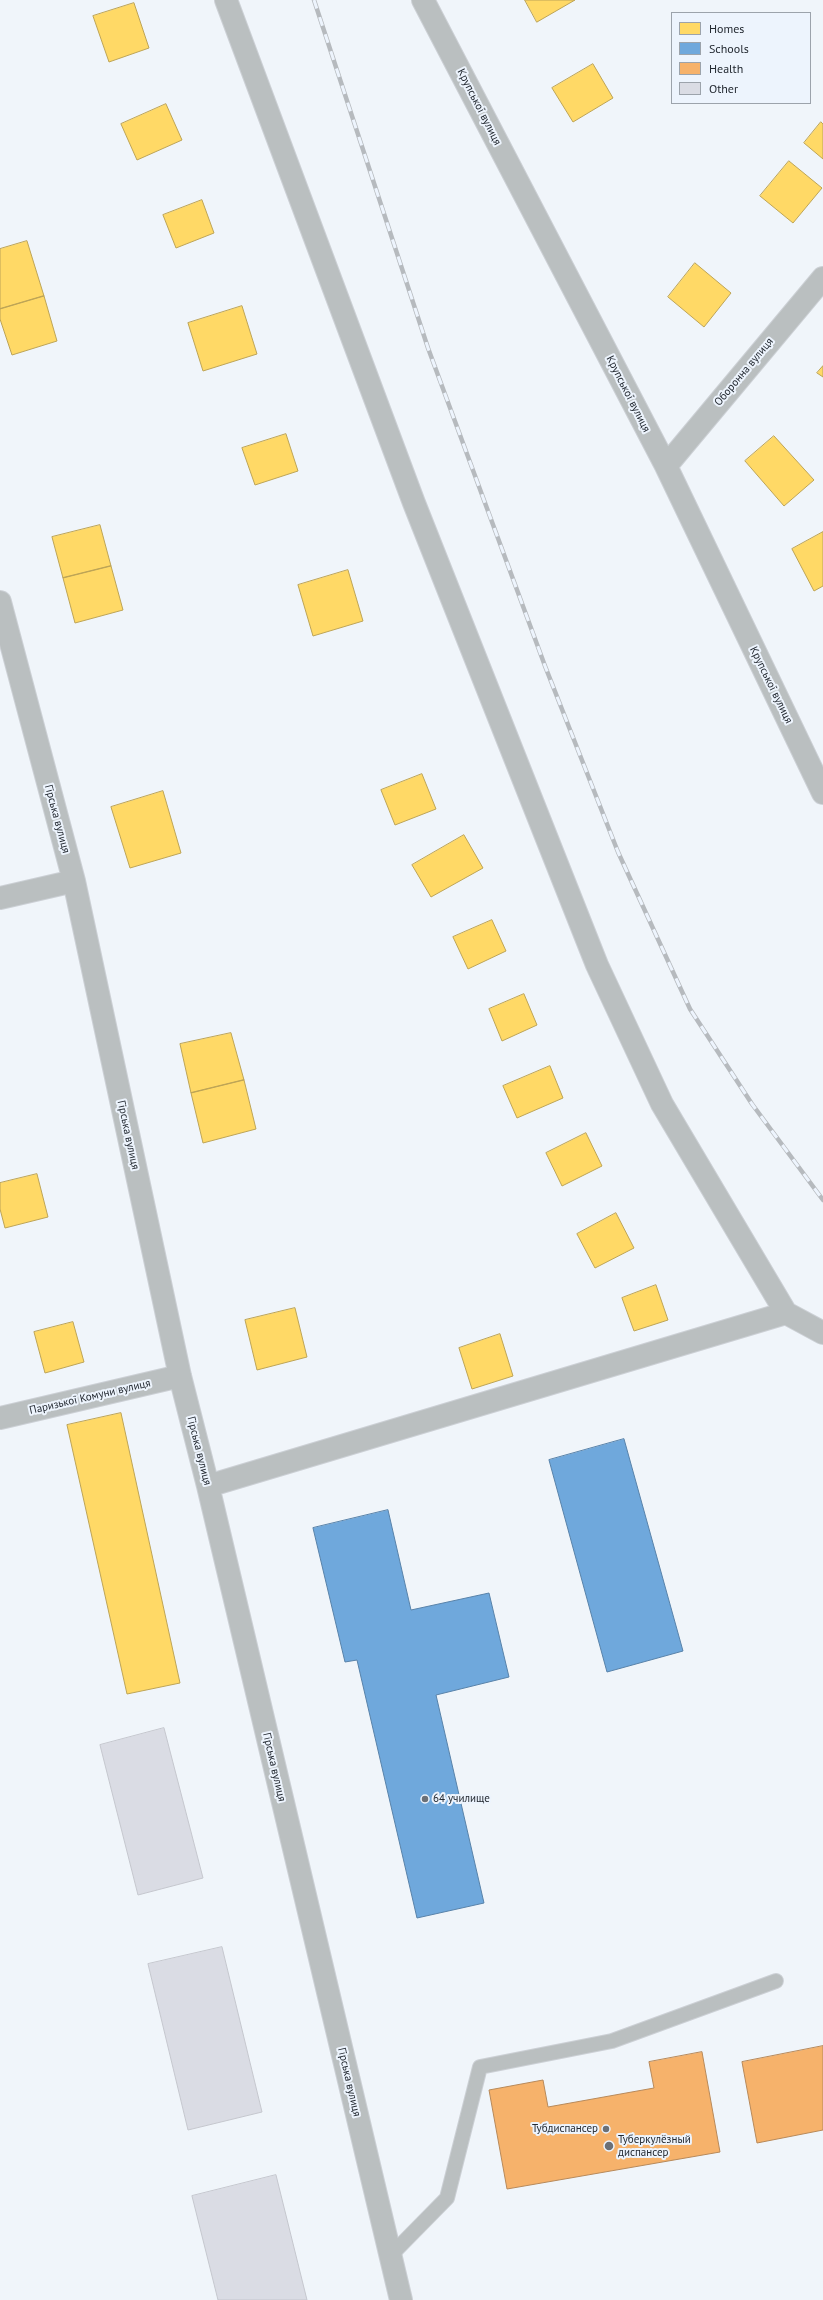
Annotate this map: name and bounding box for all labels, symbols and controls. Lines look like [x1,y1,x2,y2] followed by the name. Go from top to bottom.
[671,12,811,104] legend
[709,21,744,36] text: Homes
[709,41,749,56] text: Schools
[709,61,743,76] text: Health
[454,67,504,147] street label: Крупської вулиця
[709,81,738,96] text: Other
[712,335,776,409] street label: Оборонна вулиця
[603,354,653,434] street label: Крупської вулиця
[747,644,795,726] street label: Крупської вулиця
[42,783,72,855] street label: Гірська вулиця
[114,1099,142,1171] street label: Гірська вулиця
[28,1377,152,1417] street label: Паризької Комуни вулиця
[184,1415,214,1487] street label: Гірська вулиця
[260,1731,288,1803] street label: Гірська вулиця
[433,1792,490,1806] place label: 64 училище
[420,1794,430,1804] marker: 64 училище
[335,2046,363,2118] street label: Гірська вулиця
[532,2122,598,2136] place label: Тубдиспансер
[601,2124,611,2134] marker: Тубдиспансер
[618,2133,691,2159] place label: Туберкулёзный диспансер
[603,2140,615,2152] marker: Туберкулёзный диспансер

